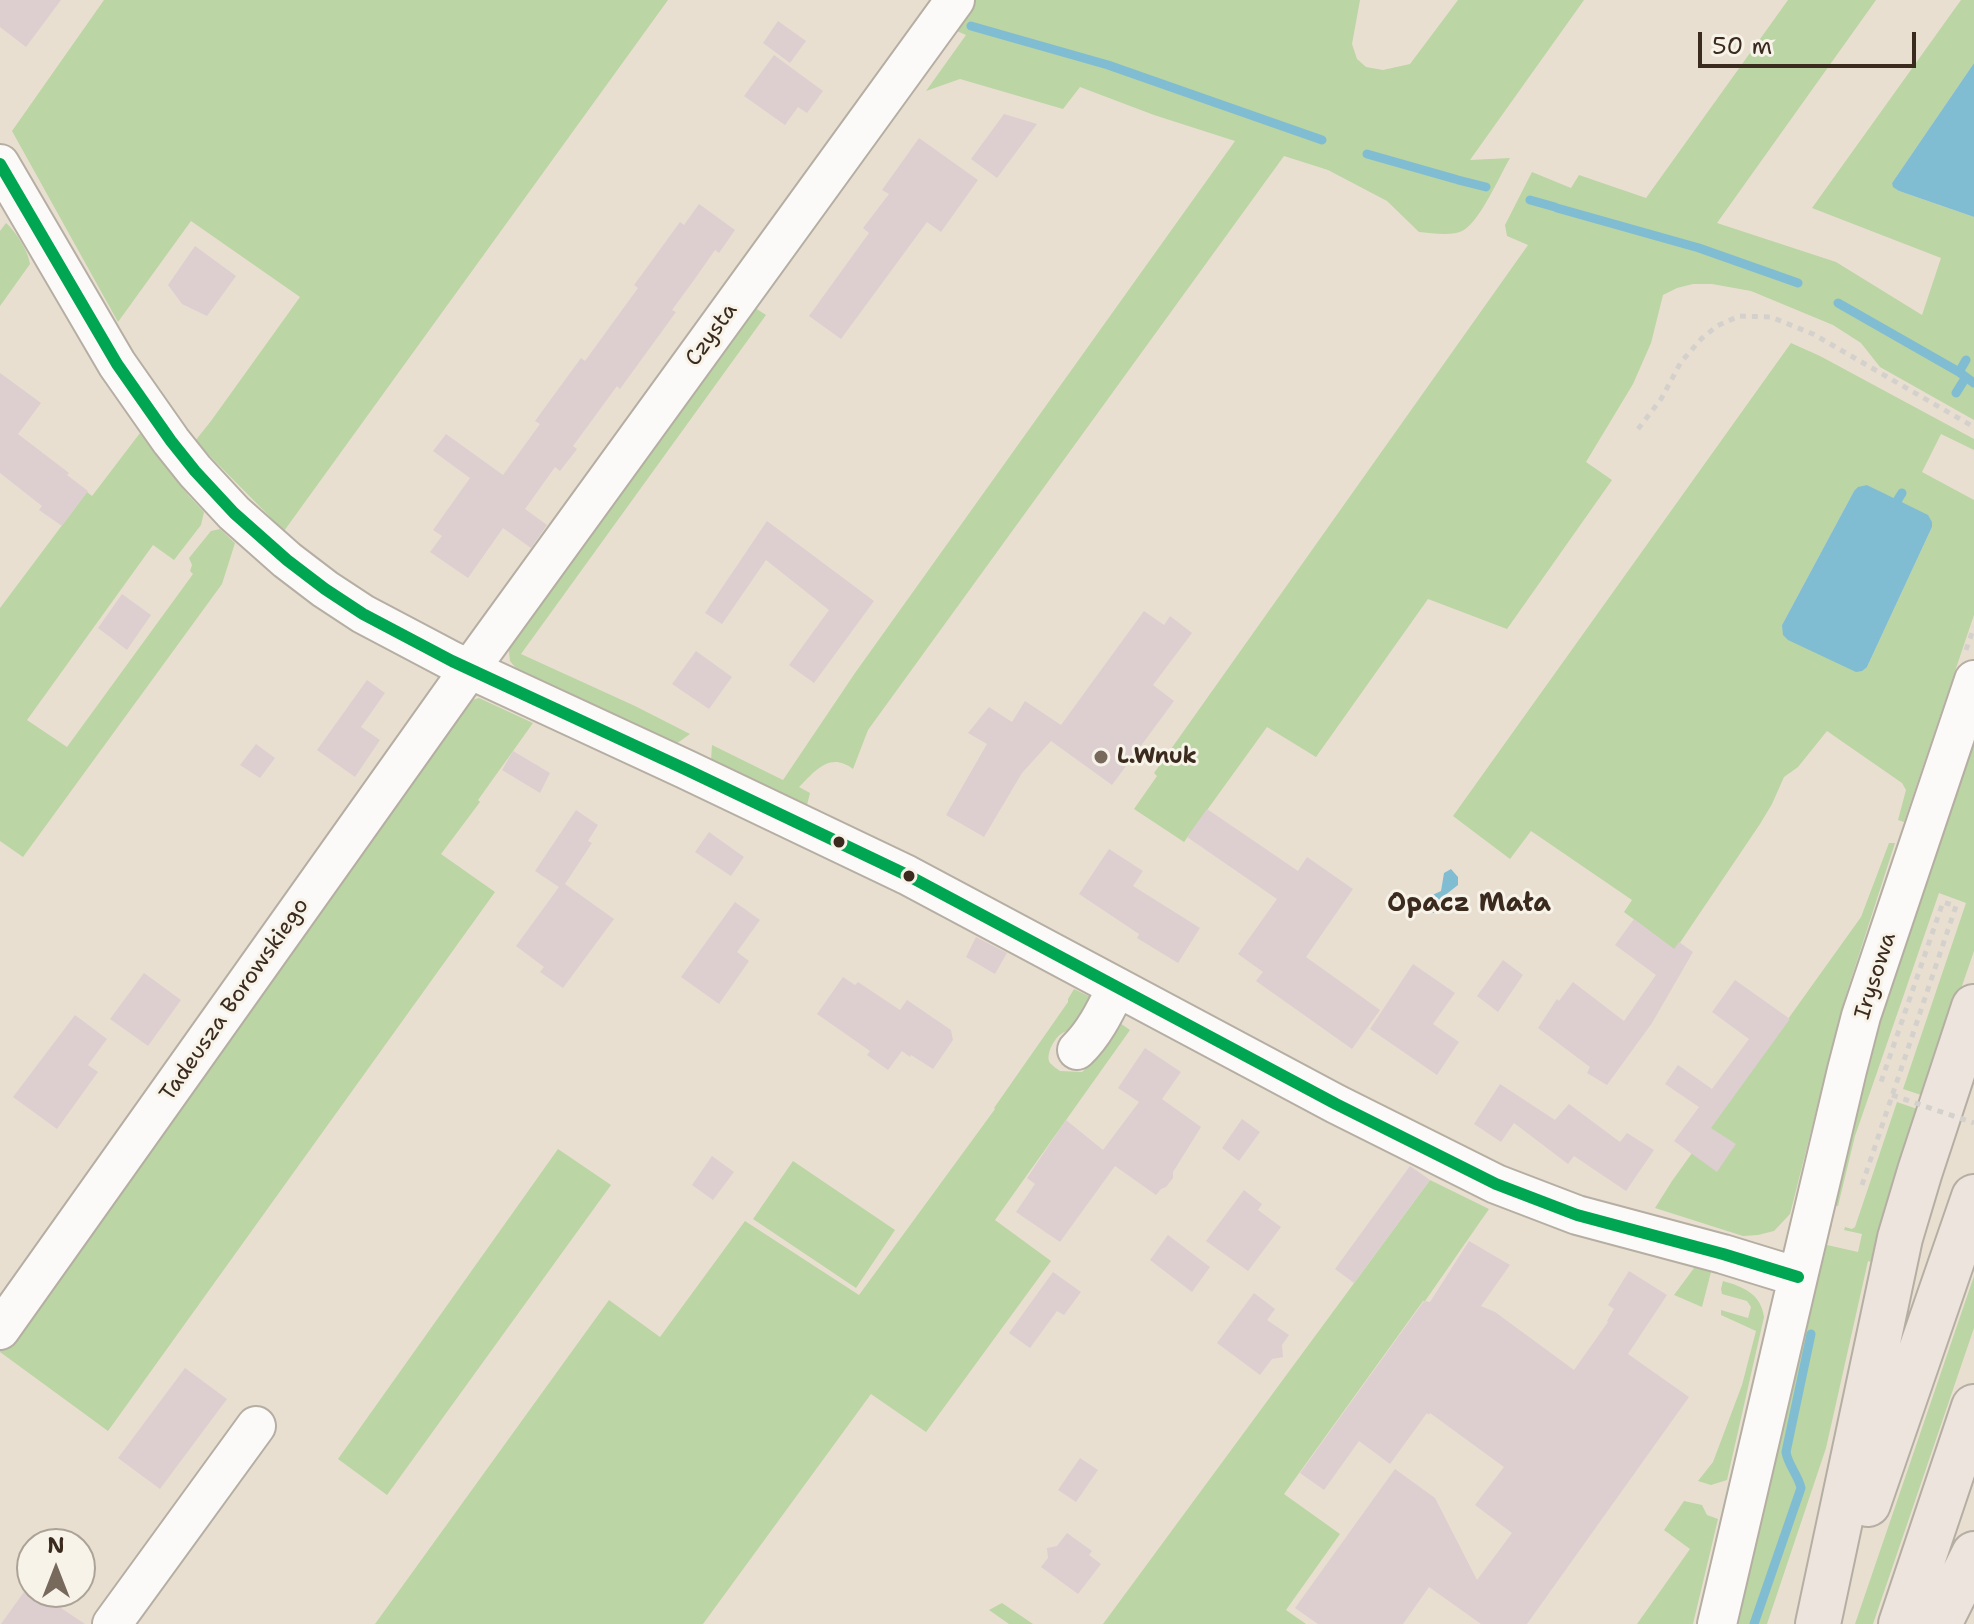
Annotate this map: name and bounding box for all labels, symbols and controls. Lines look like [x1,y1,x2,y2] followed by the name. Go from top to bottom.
[1702,16,1920,66] scale bar
[1712,30,1772,62] text: 50 m
[680,298,744,372] street label: Czysta
[1117,744,1197,770] place label: L.Wnuk
[1092,748,1110,766] marker: L.Wnuk
[831,834,847,850] unlabelled marker
[901,868,917,884] unlabelled marker
[1387,888,1551,920] district label: Opacz Mała
[155,894,315,1106] street label: Tadeusza Borowskiego
[1850,929,1902,1023] street label: Irysowa
[16,1528,96,1608] north arrow
[47,1531,65,1560] text: N

